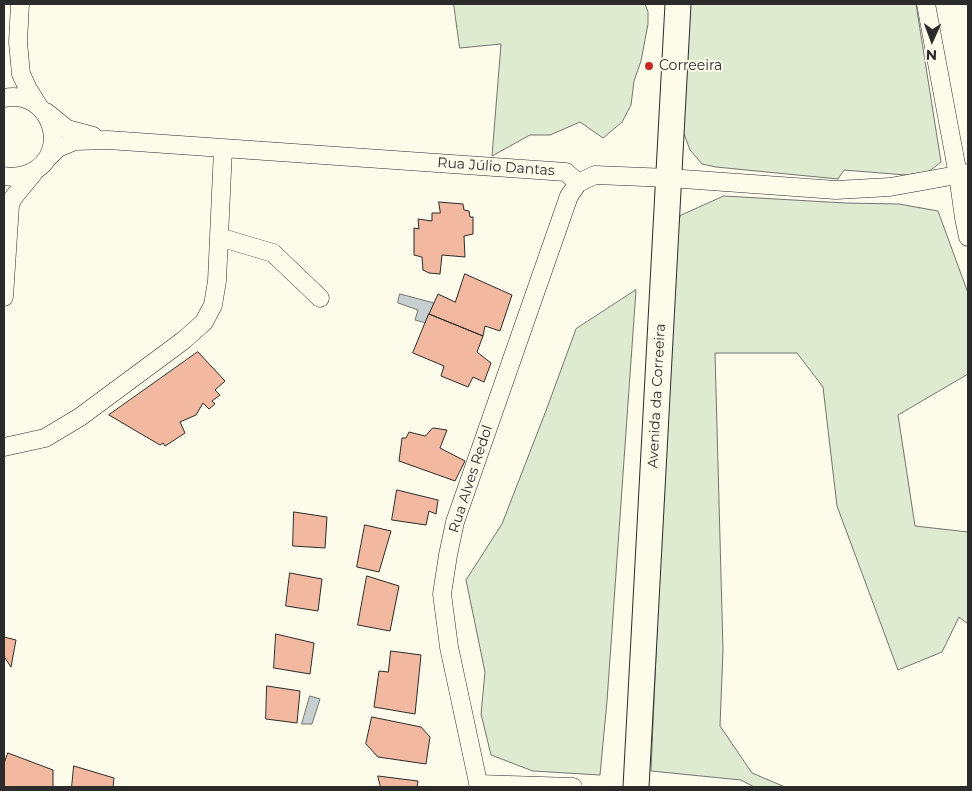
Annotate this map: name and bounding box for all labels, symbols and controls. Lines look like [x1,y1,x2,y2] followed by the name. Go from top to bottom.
[907,15,957,65] north arrow
[926,46,937,64] text: N
[659,58,722,74] place label: Correeira
[643,60,655,72] marker: Correeira
[437,155,555,179] street label: Rua Júlio Dantas
[645,323,669,469] street label: Avenida da Correeira
[446,423,496,535] street label: Rua Alves Redol

